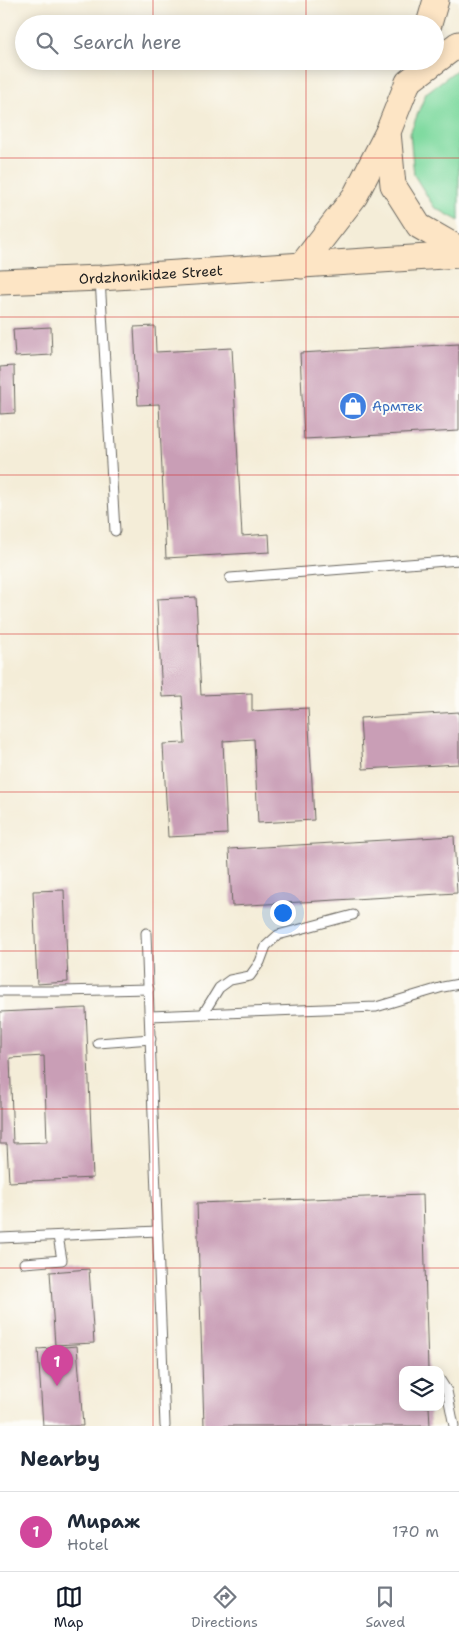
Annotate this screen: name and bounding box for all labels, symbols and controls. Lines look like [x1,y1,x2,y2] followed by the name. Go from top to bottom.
[15,15,444,70] search box
[33,29,61,57] icon: search
[73,30,182,55] text: Search here
[78,261,223,288] street label: Ordzhonikidze Street
[338,391,368,421] shop icon: Армтек
[372,397,423,415] place label: Армтек
[270,900,296,926] your location
[41,1345,73,1386] pin: 1
[399,1366,444,1411] map controls
[399,1366,444,1411] button: layers
[20,1445,100,1473] text: Nearby
[67,1509,140,1534] text: Мираж
[32,1521,40,1542] text: 1
[392,1521,439,1542] text: 170 m
[67,1534,108,1555] text: Hotel
[54,1583,84,1631] tab: Map
[191,1583,258,1631] tab: Directions
[366,1583,405,1631] tab: Saved

